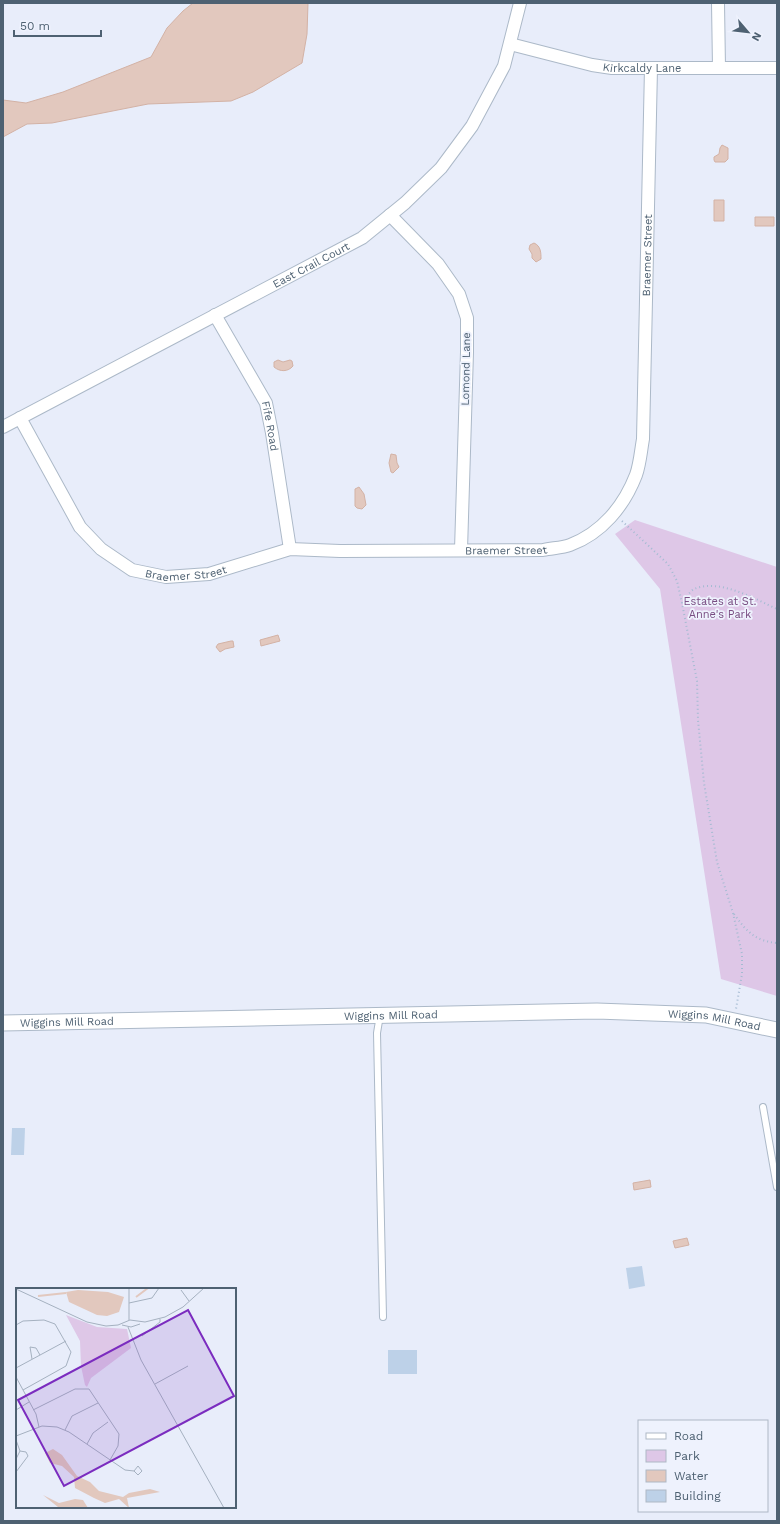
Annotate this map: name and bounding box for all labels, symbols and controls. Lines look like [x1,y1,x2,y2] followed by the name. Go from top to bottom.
[14,12,101,38] scale bar
[728,12,768,52] north arrow
[20,19,50,33] text: 50 m
[749,30,764,43] text: N
[602,60,681,75] street label: Kirkcaldy Lane
[640,214,654,296] street label: Braemer Street
[270,239,352,290] street label: East Crail Court
[459,332,473,406] street label: Lomond Lane
[259,400,281,452] street label: Fife Road
[465,543,549,557] street label: Braemer Street
[144,562,228,584] street label: Braemer Street
[684,595,757,621] park label: Estates at St. Anne's Park
[668,1007,762,1033] street label: Wiggins Mill Road
[344,1008,438,1023] street label: Wiggins Mill Road
[20,1014,114,1029] street label: Wiggins Mill Road
[16,1288,236,1508] inset map
[638,1420,768,1512] legend
[674,1429,703,1443] text: Road
[674,1449,700,1463] text: Park
[674,1469,709,1483] text: Water
[674,1489,721,1503] text: Building

